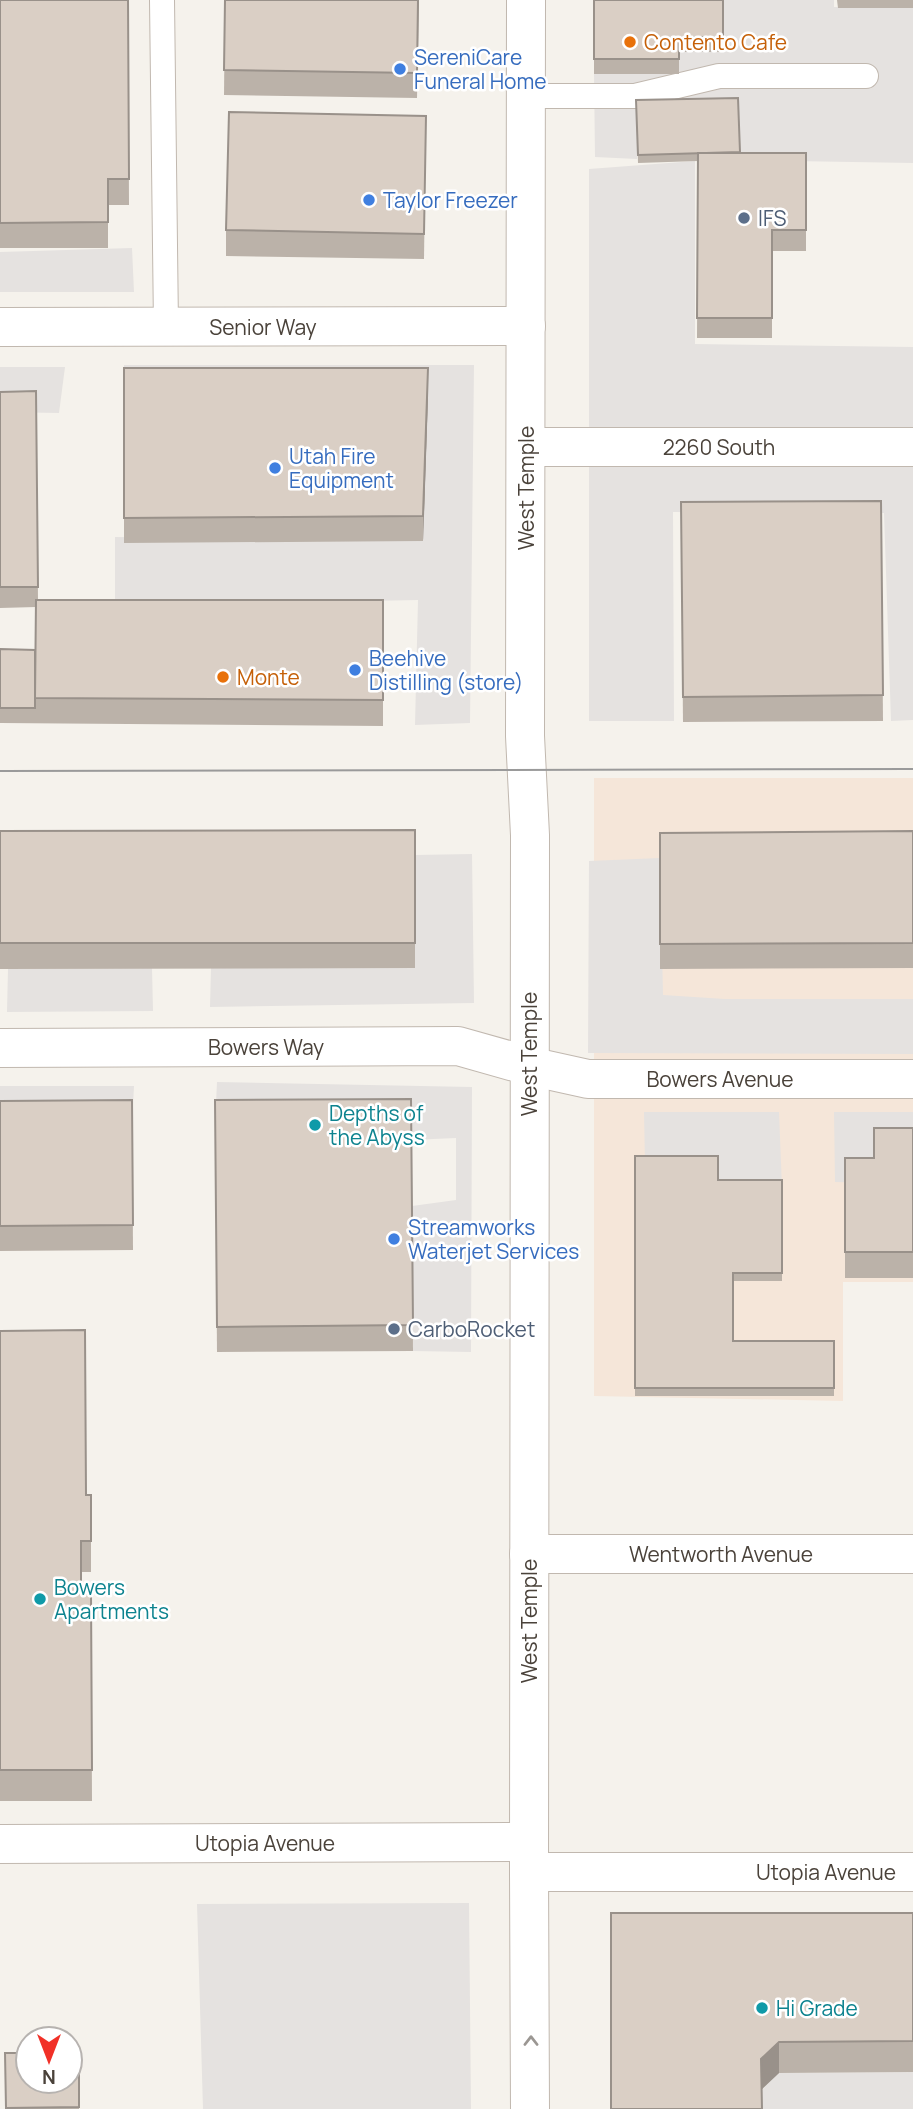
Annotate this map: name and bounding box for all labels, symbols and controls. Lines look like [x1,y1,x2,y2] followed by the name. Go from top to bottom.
[644,28,787,56] place label: Contento Cafe
[622,34,638,50] marker: Contento Cafe
[414,43,546,95] place label: SereniCare Funeral Home
[392,61,408,77] marker: SereniCare Funeral Home
[383,186,518,214] place label: Taylor Freezer
[361,192,377,208] marker: Taylor Freezer
[758,204,786,232] place label: IFS
[736,210,752,226] marker: IFS
[209,313,317,341] street label: Senior Way
[512,426,540,550] street label: West Temple
[663,433,775,461] street label: 2260 South
[289,442,394,494] place label: Utah Fire Equipment
[267,460,283,476] marker: Utah Fire Equipment
[369,644,523,696] place label: Beehive Distilling (store)
[347,662,363,678] marker: Beehive Distilling (store)
[237,663,300,691] place label: Monte
[215,669,231,685] marker: Monte
[515,992,543,1116] street label: West Temple
[208,1033,324,1061] street label: Bowers Way
[646,1065,794,1093] street label: Bowers Avenue
[329,1099,425,1151] place label: Depths of the Abyss
[307,1117,323,1133] marker: Depths of the Abyss
[408,1213,579,1265] place label: Streamworks Waterjet Services
[386,1231,402,1247] marker: Streamworks Waterjet Services
[408,1315,535,1343] place label: CarboRocket
[386,1321,402,1337] marker: CarboRocket
[629,1540,813,1568] street label: Wentworth Avenue
[515,1559,543,1683] street label: West Temple
[54,1573,169,1625] place label: Bowers Apartments
[32,1591,48,1607] marker: Bowers Apartments
[195,1829,335,1857] street label: Utopia Avenue
[756,1858,896,1886] street label: Utopia Avenue
[776,1994,858,2022] place label: Hi Grade
[754,2000,770,2016] marker: Hi Grade
[14,2025,84,2095] north arrow
[523,2035,539,2046] one-way arrow
[42,2064,56,2090] text: N

